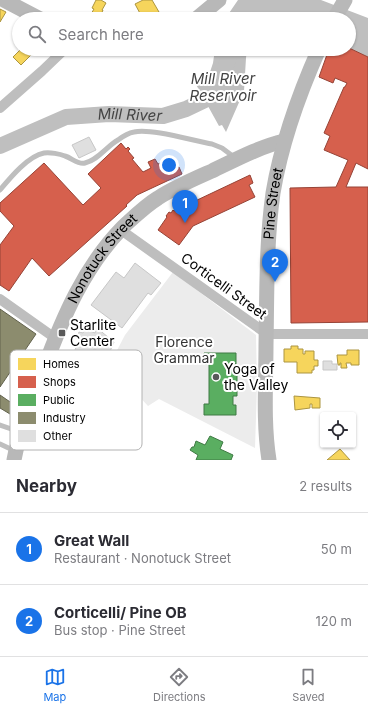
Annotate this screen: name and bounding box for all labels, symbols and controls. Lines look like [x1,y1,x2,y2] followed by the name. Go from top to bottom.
[12,12,356,56] search box
[26,23,48,45] icon: search
[58,25,144,44] text: Search here
[190,69,257,105] water label: Mill River Reservoir
[97,104,163,125] water label: Mill River
[159,155,179,175] your location
[260,165,286,240] street label: Pine Street
[172,190,198,223] pin: 1
[63,209,141,306] street label: Nonotuck Street
[178,249,271,323] street label: Corticelli Street
[262,249,288,282] pin: 2
[70,316,116,349] place label: Starlite Center
[57,328,67,338] marker: Starlite Center
[153,333,215,366] park label: Florence Grammar
[10,350,142,450] legend
[43,357,80,371] text: Homes
[224,360,288,393] place label: Yoga of the Valley
[211,372,221,382] marker: Yoga of the Valley
[43,375,76,389] text: Shops
[43,393,75,407] text: Public
[43,411,86,425] text: Industry
[320,412,356,448] map controls
[320,412,356,448] button: locate
[43,429,72,443] text: Other
[16,476,77,496] text: Nearby
[299,478,352,494] text: 2 results
[54,531,129,550] text: Great Wall
[26,541,32,557] text: 1
[321,541,352,557] text: 50 m
[54,550,231,566] text: Restaurant · Nonotuck Street
[54,603,187,622] text: Corticelli/ Pine OB
[25,613,33,629] text: 2
[316,613,352,629] text: 120 m
[54,622,186,638] text: Bus stop · Pine Street
[43,666,66,704] tab: Map
[153,666,206,704] tab: Directions
[292,666,325,704] tab: Saved

